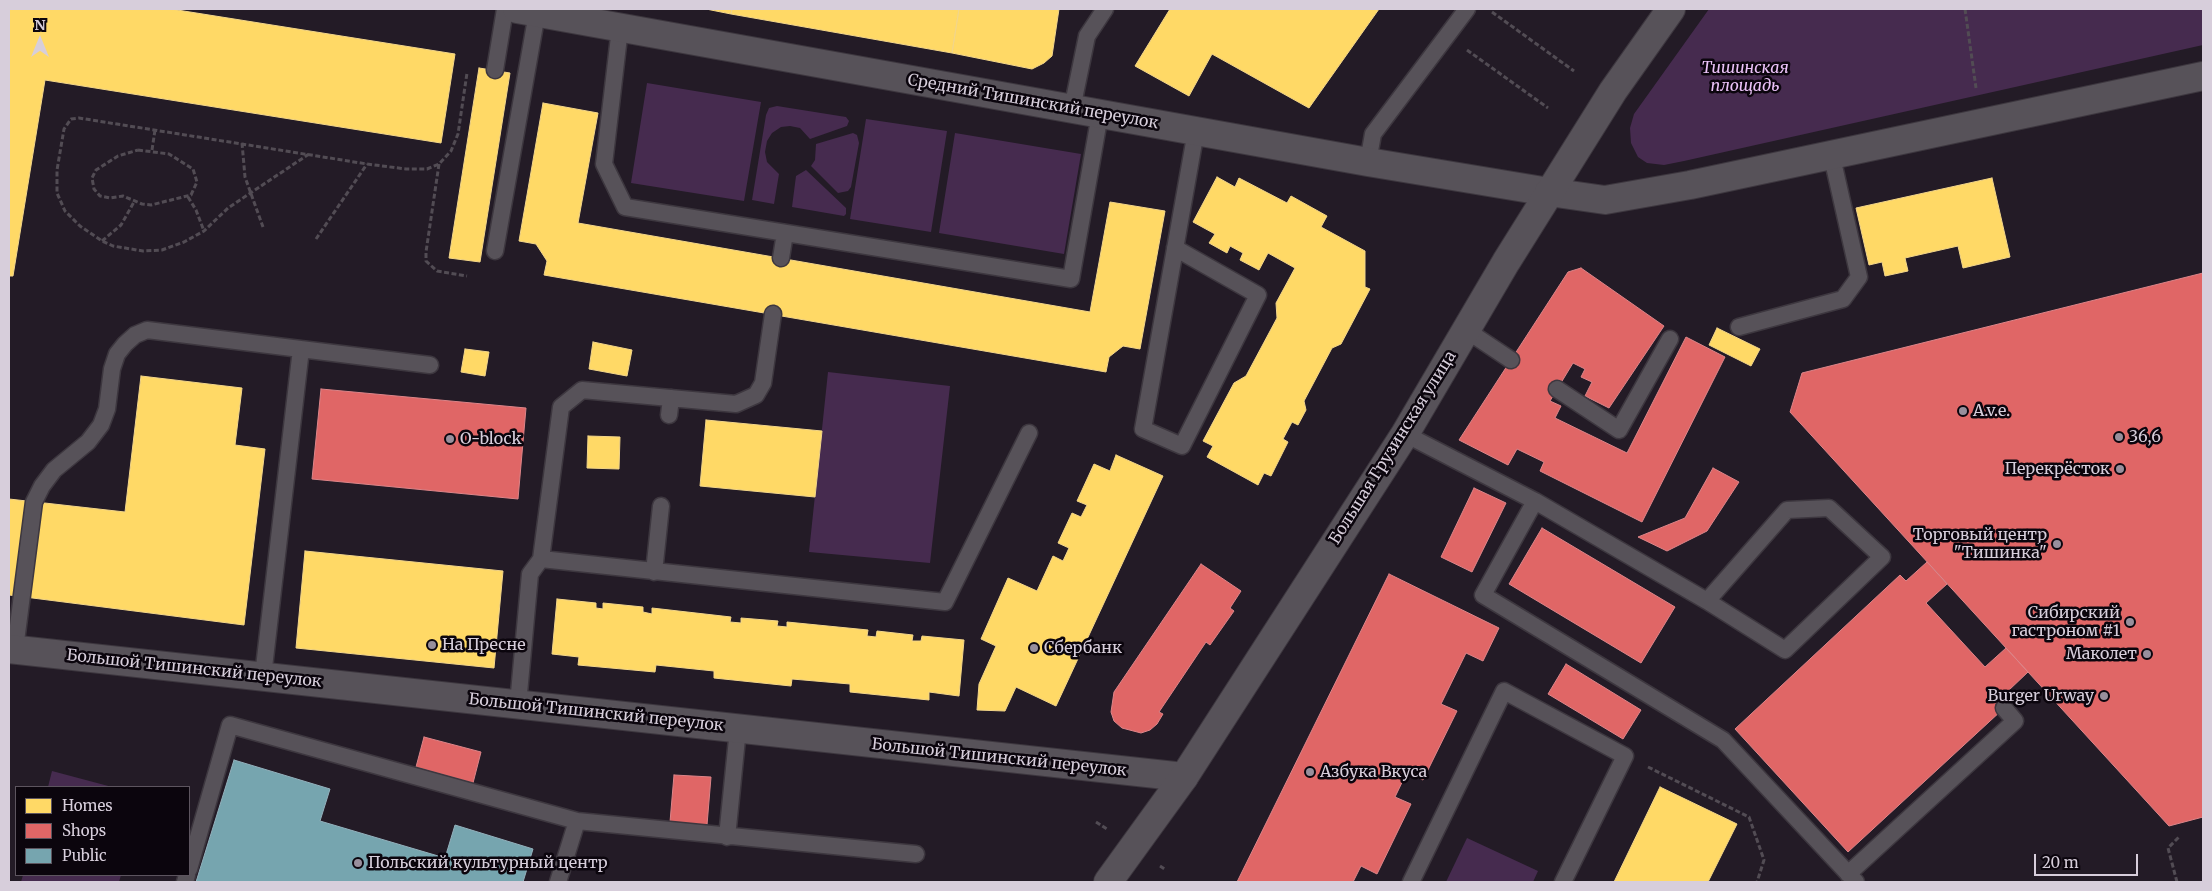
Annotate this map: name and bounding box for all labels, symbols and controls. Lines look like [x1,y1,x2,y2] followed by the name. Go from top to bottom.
[15,15,65,65] north arrow
[34,16,46,34] text: N
[1701,58,1789,96] park label: Тишинская площадь
[906,70,1160,134] street label: Средний Тишинский переулок
[1325,348,1461,548] street label: Большая Грузинская улица
[1973,401,2010,421] place label: A.v.e.
[1957,405,1969,417] marker: A.v.e.
[2129,427,2161,447] place label: 36,6
[460,429,522,449] place label: O-block
[2113,431,2125,443] marker: 36,6
[444,433,456,445] marker: O-block
[2005,459,2110,479] place label: Перекрёсток
[2114,463,2126,475] marker: Перекрёсток
[1913,525,2047,563] place label: Торговый центр "Тишинка"
[2051,538,2063,550] marker: Торговый центр "Тишинка"
[2012,603,2120,641] place label: Сибирский гастроном #1
[2124,616,2136,628] marker: Сибирский гастроном #1
[442,635,526,655] place label: На Пресне
[1044,638,1122,658] place label: Сбербанк
[426,639,438,651] marker: На Пресне
[1028,642,1040,654] marker: Сбербанк
[2066,644,2137,664] place label: Маколет
[65,646,323,692] street label: Большой Тишинский переулок
[2141,648,2153,660] marker: Маколет
[1988,686,2094,706] place label: Burger Urway
[467,690,725,736] street label: Большой Тишинский переулок
[2098,690,2110,702] marker: Burger Urway
[870,735,1128,781] street label: Большой Тишинский переулок
[1320,762,1427,782] place label: Азбука Вкуса
[1304,766,1316,778] marker: Азбука Вкуса
[15,786,190,876] legend
[62,796,113,815] text: Homes
[62,821,106,840] text: Shops
[2037,844,2141,876] scale bar
[62,846,107,865] text: Public
[368,853,608,873] place label: Польский культурный центр
[2042,853,2079,872] text: 20 m
[352,857,364,869] marker: Польский культурный центр

